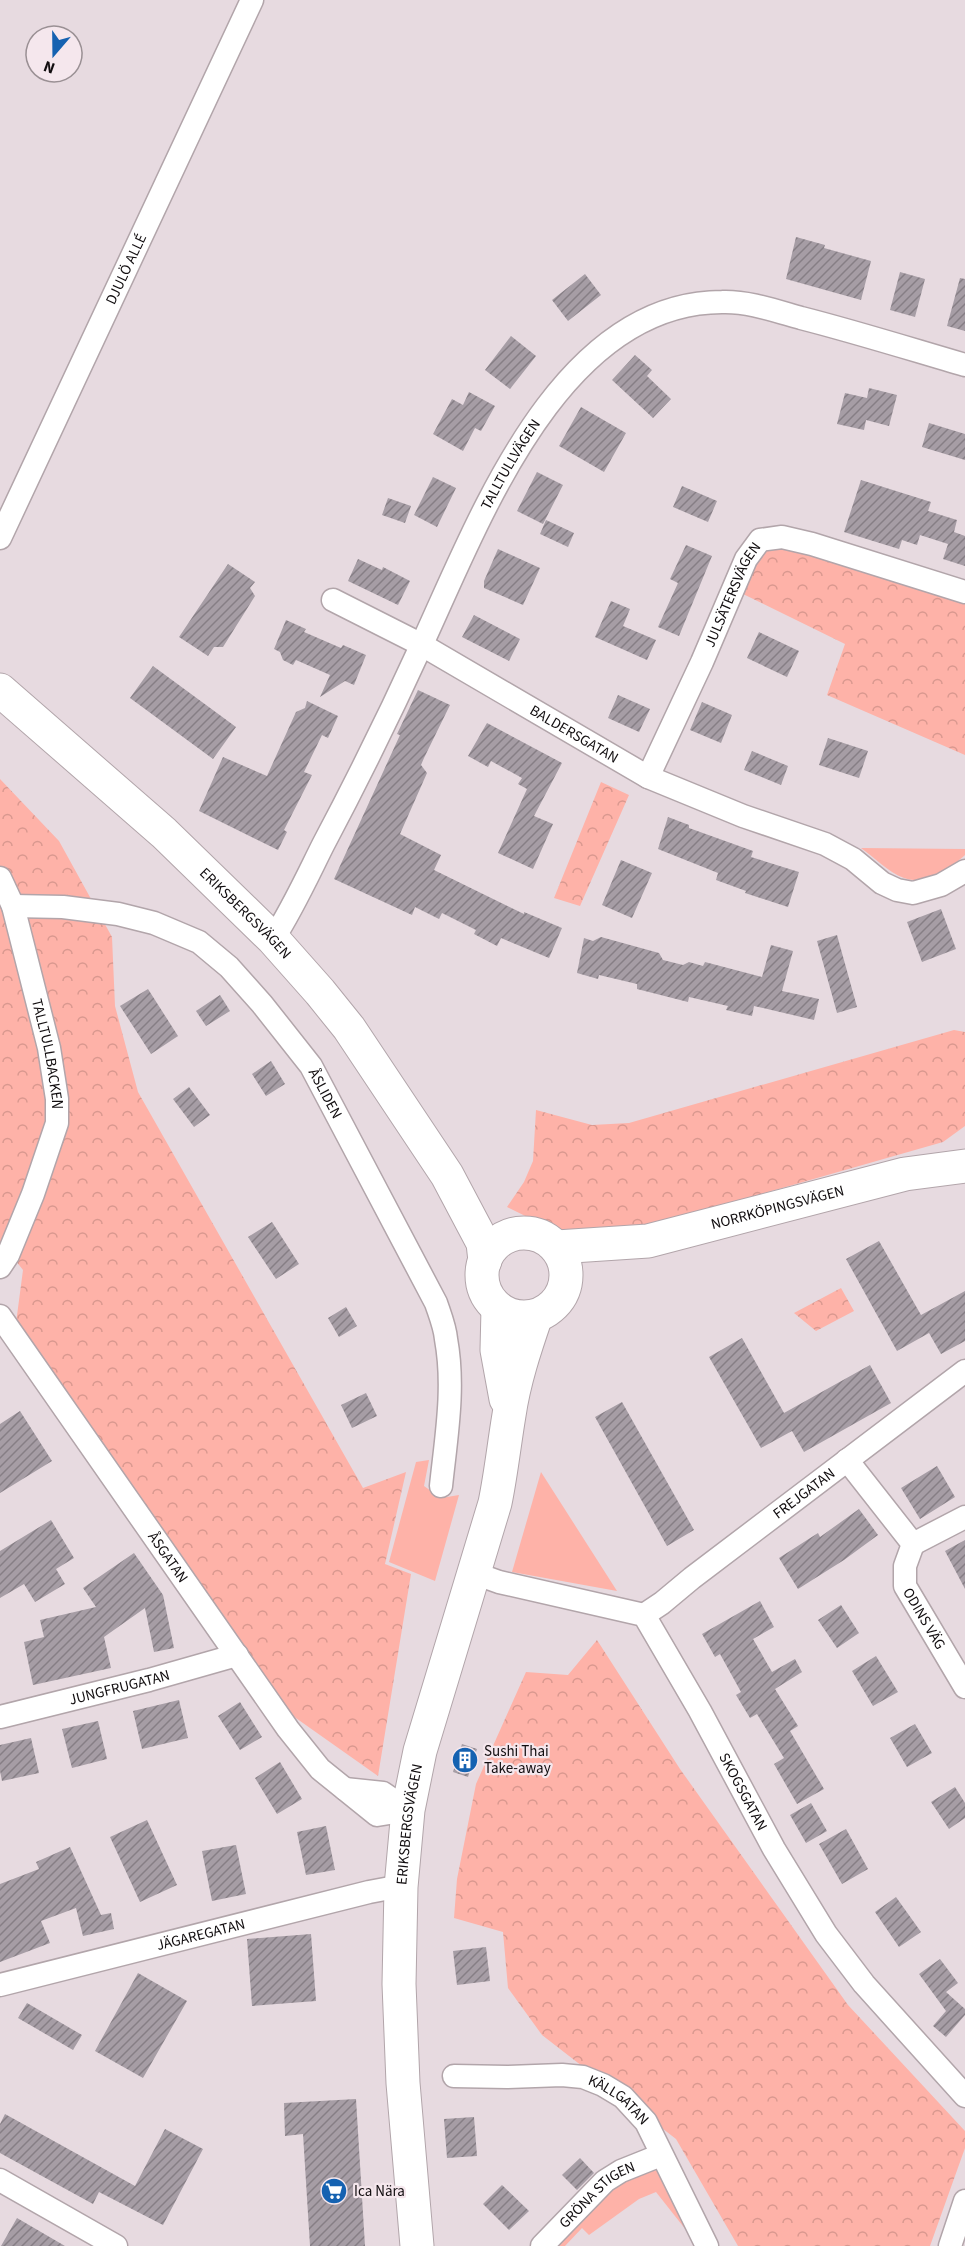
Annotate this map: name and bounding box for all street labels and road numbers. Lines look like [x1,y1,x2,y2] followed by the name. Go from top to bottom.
[101,230,152,308] street label: DJULÖ ALLÉ
[476,415,546,514] street label: TALLTULLVÄGEN
[699,538,766,651] street label: JULSÄTERSVÄGEN
[526,700,622,769] street label: BALDERSGATAN
[195,863,296,964] street label: ERIKSBERGSVÄGEN
[26,997,67,1109] street label: TALLTULLBACKEN
[303,1065,347,1123] street label: ÅSLIDEN
[709,1180,847,1235] street label: NORRKÖPINGSVÄGEN
[769,1463,840,1524] street label: FREJGATAN
[143,1528,193,1587] street label: ÅSGATAN
[897,1584,950,1654] street label: ODINS VÄG
[67,1665,172,1710] street label: JUNGFRUGATAN
[713,1749,772,1835] street label: SKOGSGATAN
[391,1762,428,1886] street label: ERIKSBERGSVÄGEN
[154,1914,247,1956] street label: JÄGAREGATAN
[585,2070,654,2130] street label: KÄLLGATAN
[555,2156,638,2233] street label: GRÖNA STIGEN

